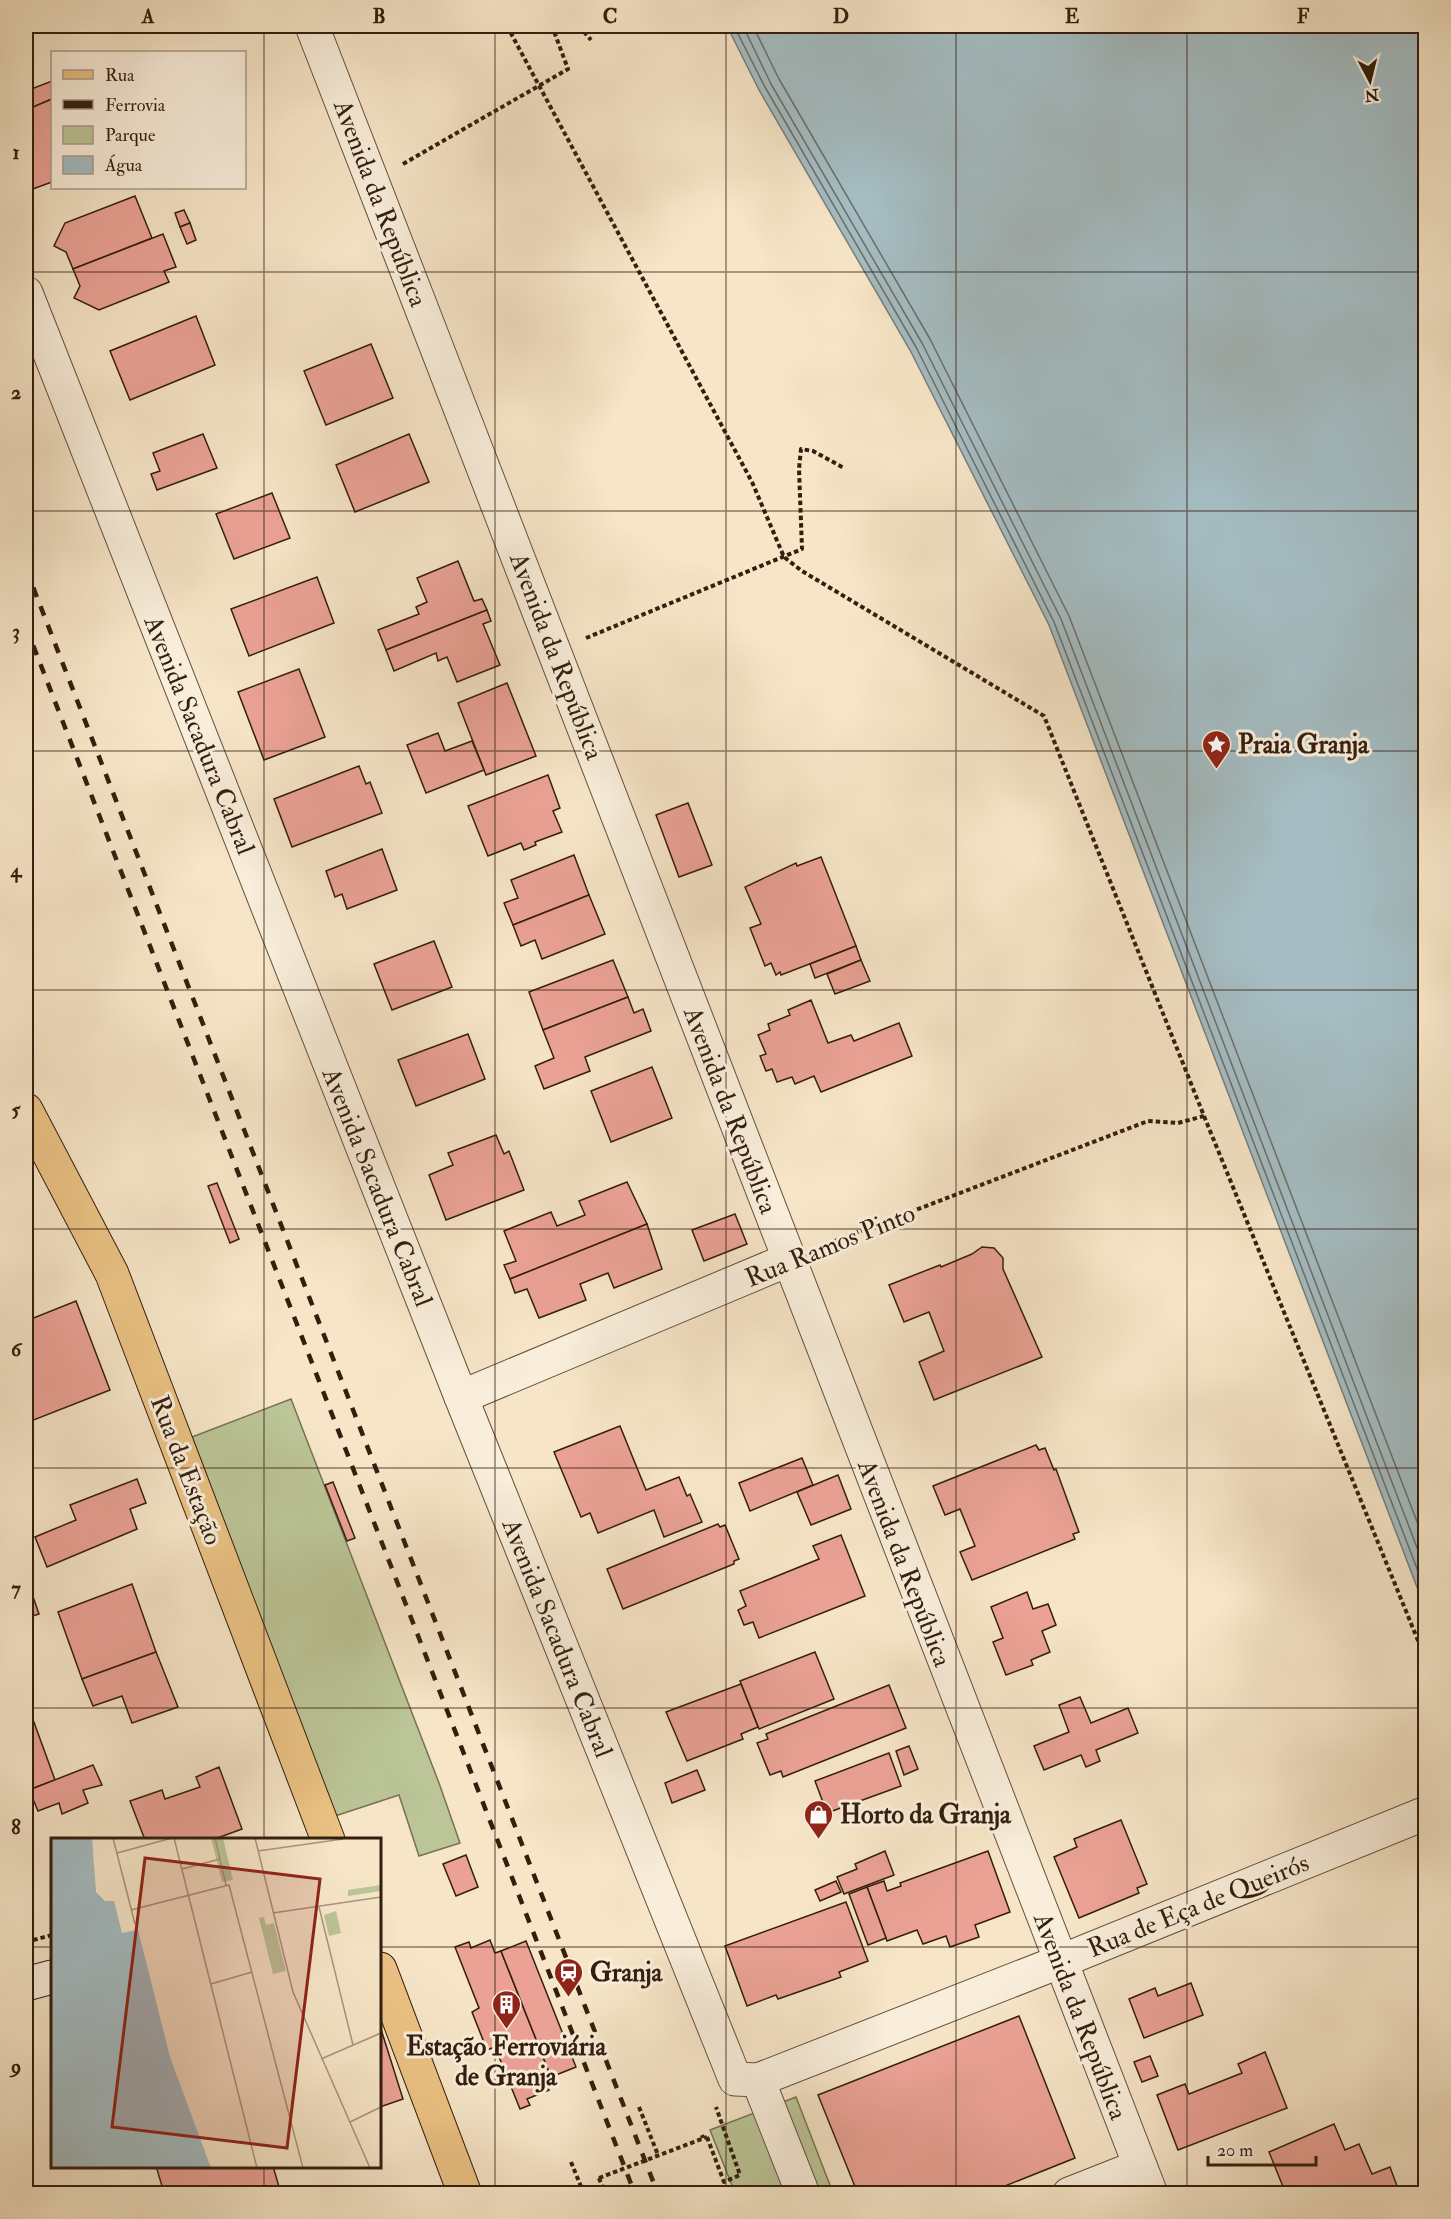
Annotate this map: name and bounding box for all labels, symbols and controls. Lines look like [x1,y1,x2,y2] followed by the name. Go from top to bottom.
[141,4,155,29] text: A
[372,4,386,29] text: B
[603,4,617,29] text: C
[833,4,849,29] text: D
[1065,4,1080,29] text: E
[1297,4,1310,29] text: F
[51,51,246,189] legend
[1340,51,1400,111] north arrow
[105,64,135,87] text: Rua
[1363,84,1381,106] text: N
[105,94,166,117] text: Ferrovia
[325,95,434,312] street label: Avenida da República
[105,124,156,147] text: Parque
[12,140,20,165] text: 1
[104,154,143,177] text: Água
[11,380,21,405] text: 2
[501,548,610,765] street label: Avenida da República
[136,610,262,860] street label: Avenida Sacadura Cabral
[12,619,20,644] text: 3
[1201,728,1233,770] place icon: Praia Granja
[1238,729,1370,761] place label: Praia Granja
[10,858,23,883] text: 4
[675,1002,784,1219] street label: Avenida da República
[314,1062,440,1312] street label: Avenida Sacadura Cabral
[12,1097,22,1122] text: 5
[741,1197,920,1295] street label: Rua Ramos Pinto
[11,1337,23,1362] text: 6
[143,1391,229,1550] street label: Rua da Estação
[849,1455,958,1672] street label: Avenida da República
[494,1513,620,1763] street label: Avenida Sacadura Cabral
[11,1576,21,1601] text: 7
[803,1798,835,1840] shop icon: Horto da Granja
[840,1799,1012,1831] place label: Horto da Granja
[11,1815,21,1840] text: 8
[51,1838,381,2168] inset map
[1083,1847,1314,1965] street label: Rua de Eça de Queirós
[1025,1908,1134,2125] street label: Avenida da República
[553,1956,585,1998] station icon: Granja
[590,1957,664,1989] place label: Granja
[490,1988,522,2030] building icon: Estação Ferroviária de Granja
[406,2031,607,2093] place label: Estação Ferroviária de Granja
[9,2054,21,2079] text: 9
[1208,2129,1316,2167] scale bar
[1217,2139,1253,2162] text: 20 m

